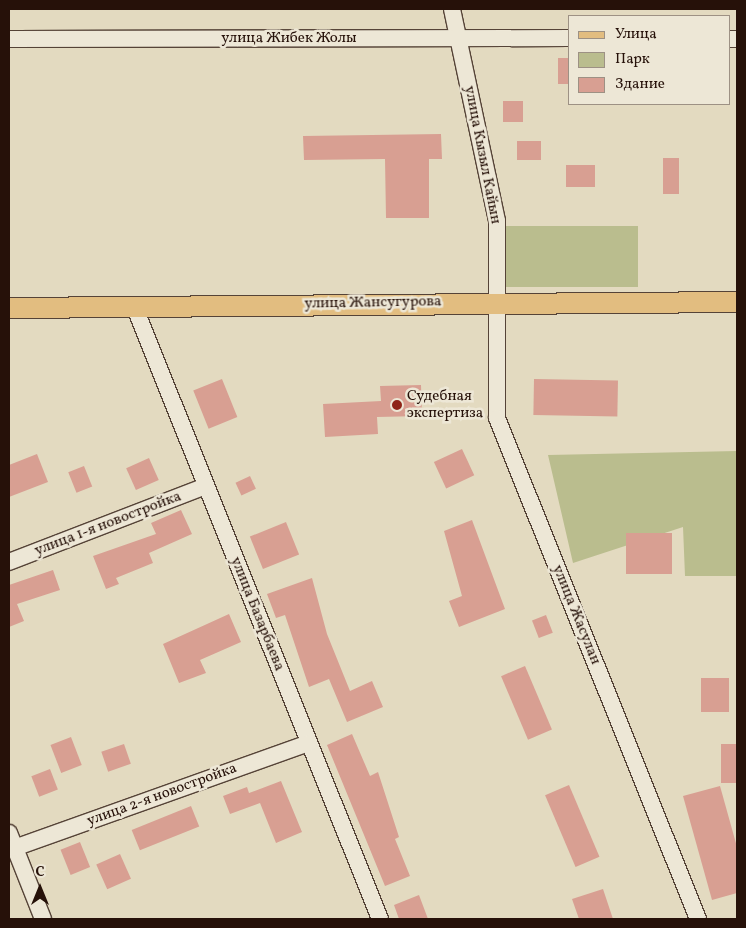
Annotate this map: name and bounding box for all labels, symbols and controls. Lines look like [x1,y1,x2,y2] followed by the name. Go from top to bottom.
[568,15,731,105] legend
[615,24,657,45] text: Улица
[221,30,357,48] street label: улица Жибек Жолы
[615,49,650,70] text: Парк
[615,74,665,95] text: Здание
[460,84,504,226] street label: улица Кызыл Кайын
[304,293,442,313] street label: улица Жансугурова
[407,387,483,422] place label: Судебная экспертиза
[391,399,403,411] marker: Судебная экспертиза
[32,488,184,560] street label: улица 1-я новостройка
[226,554,288,674] street label: улица Базарбаева
[548,562,604,668] street label: улица Жасулан
[85,760,239,830] street label: улица 2-я новостройка
[15,863,65,913] north arrow
[35,863,45,882] text: С

